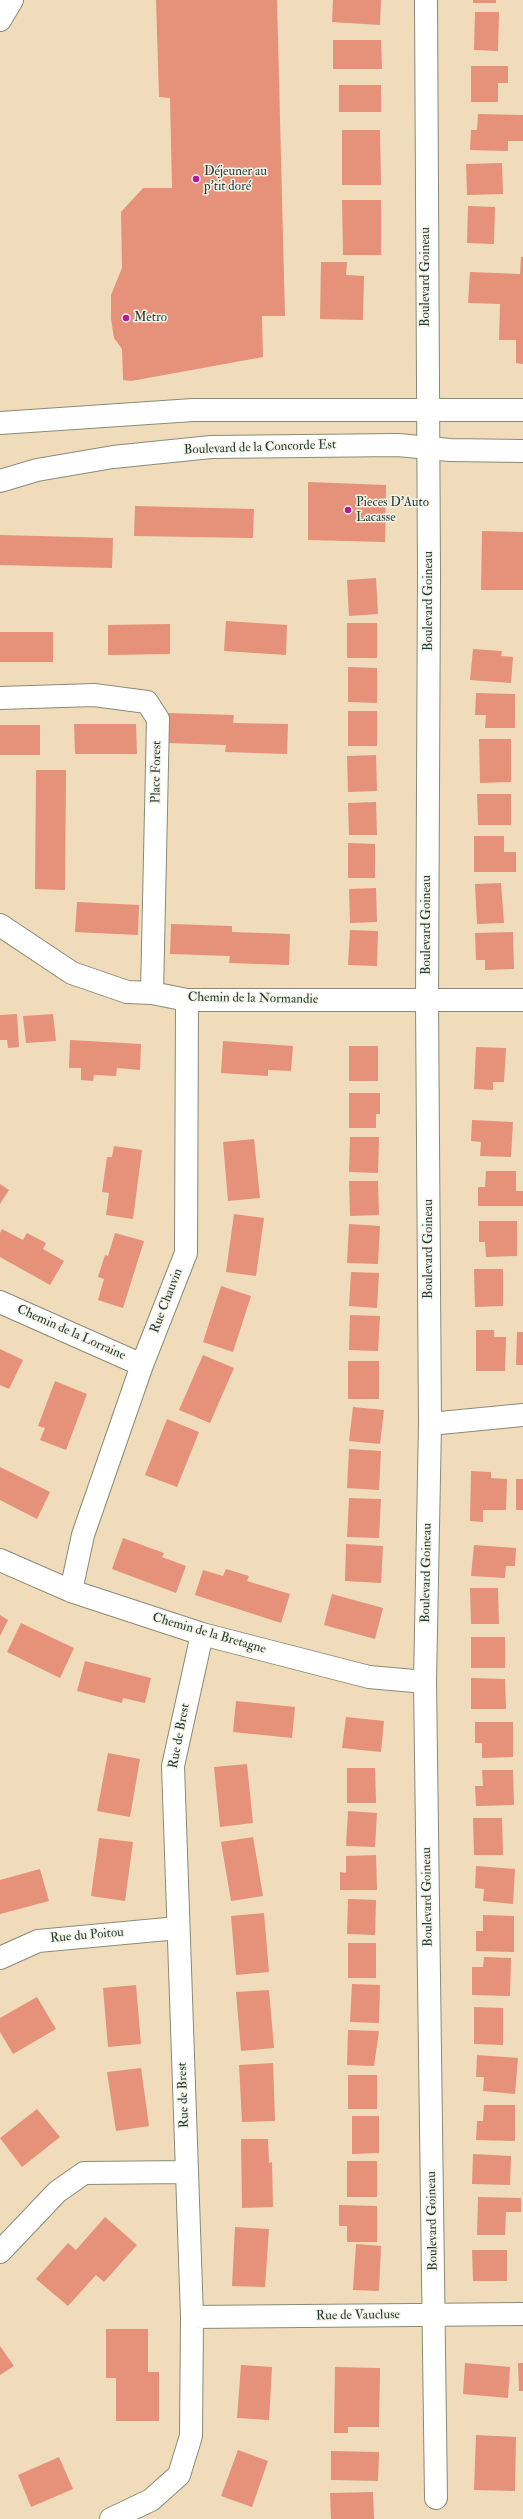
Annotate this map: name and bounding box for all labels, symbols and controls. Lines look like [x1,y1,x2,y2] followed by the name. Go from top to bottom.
[204,164,267,195] place label: Déjeuner au p'tit doré
[191,174,201,184] marker: Déjeuner au p'tit doré
[418,227,434,327] street label: Boulevard Goineau
[134,310,167,326] place label: Metro
[121,313,131,323] marker: Metro
[184,438,336,458] street label: Boulevard de la Concorde Est
[356,495,429,526] place label: Pieces D'Auto Lacasse
[343,505,353,515] marker: Pieces D'Auto Lacasse
[421,551,437,651] street label: Boulevard Goineau
[149,741,165,803] street label: Place Forest
[419,875,435,975] street label: Boulevard Goineau
[188,990,318,1008] street label: Chemin de la Normandie
[421,1199,437,1299] street label: Boulevard Goineau
[147,1266,187,1336] street label: Rue Chauvin
[14,1302,128,1364] street label: Chemin de la Lorraine
[418,1523,436,1623] street label: Boulevard Goineau
[150,1610,268,1658] street label: Chemin de la Bretagne
[166,1702,194,1770] street label: Rue de Brest
[419,1847,437,1947] street label: Boulevard Goineau
[49,1925,125,1947] street label: Rue du Poitou
[175,2062,193,2128] street label: Rue de Brest
[424,2171,442,2271] street label: Boulevard Goineau
[316,2307,400,2325] street label: Rue de Vaucluse

